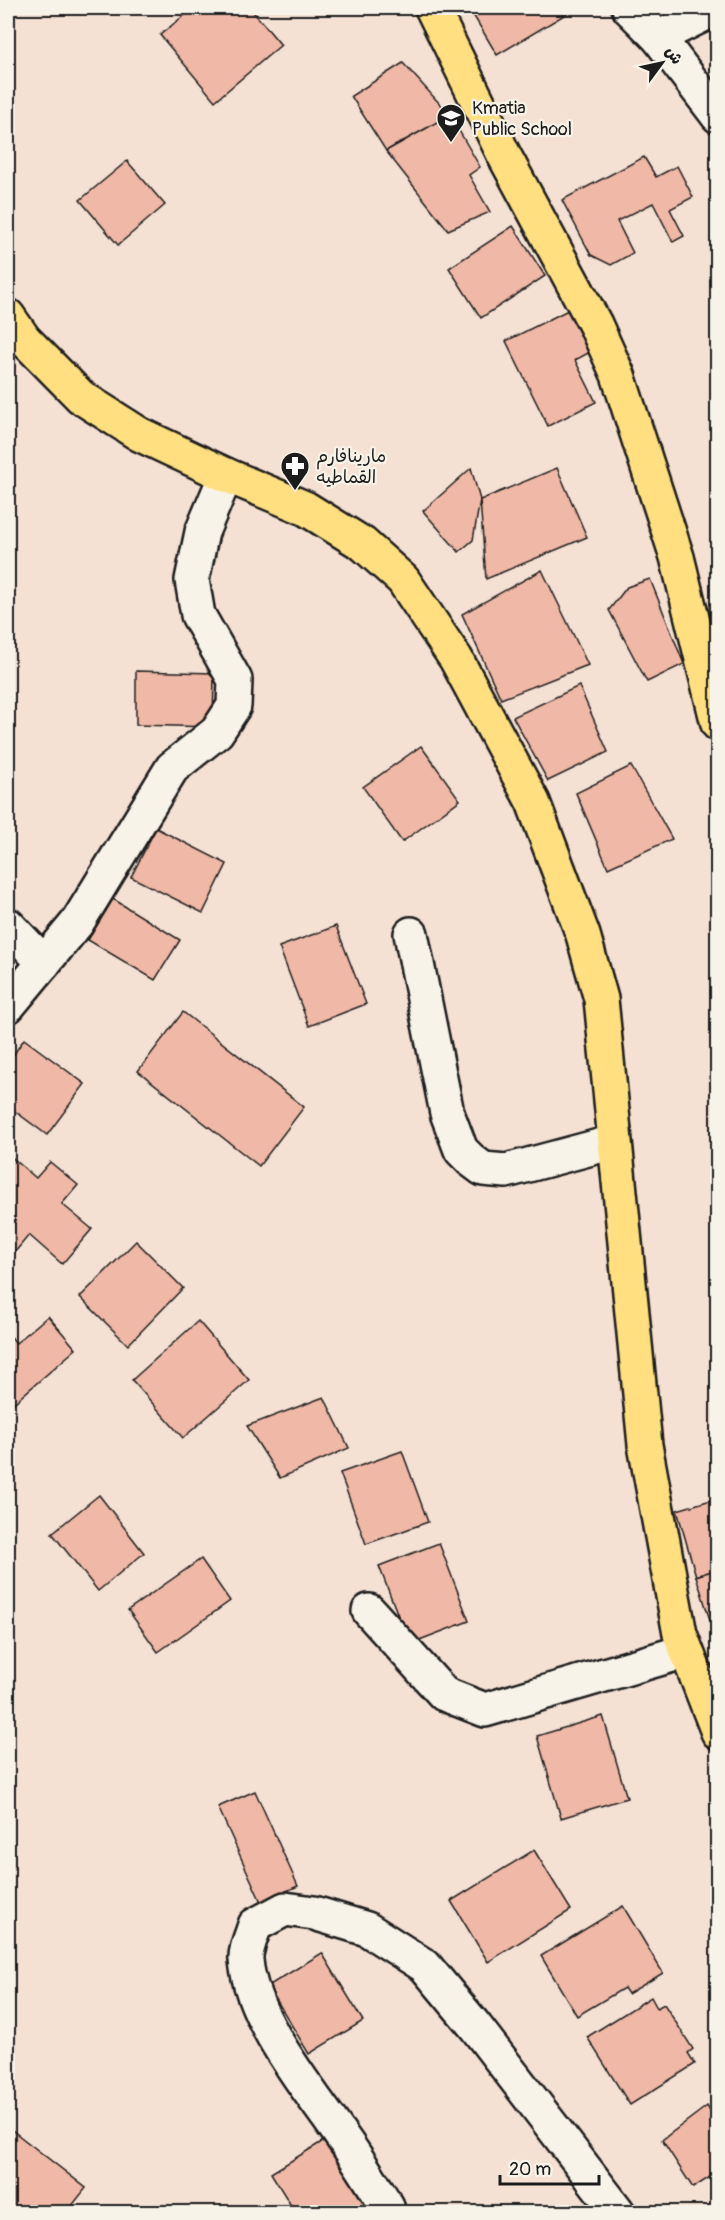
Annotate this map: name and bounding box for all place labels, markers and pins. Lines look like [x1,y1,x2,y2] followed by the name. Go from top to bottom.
[472,97,572,141] place label: Kmatia Public School
[435,102,467,144] school or university icon: Kmatia Public School
[316,445,386,489] place label: مارينافارم القماطيه
[279,450,311,492] pharmacy icon: مارينافارم القماطيه

